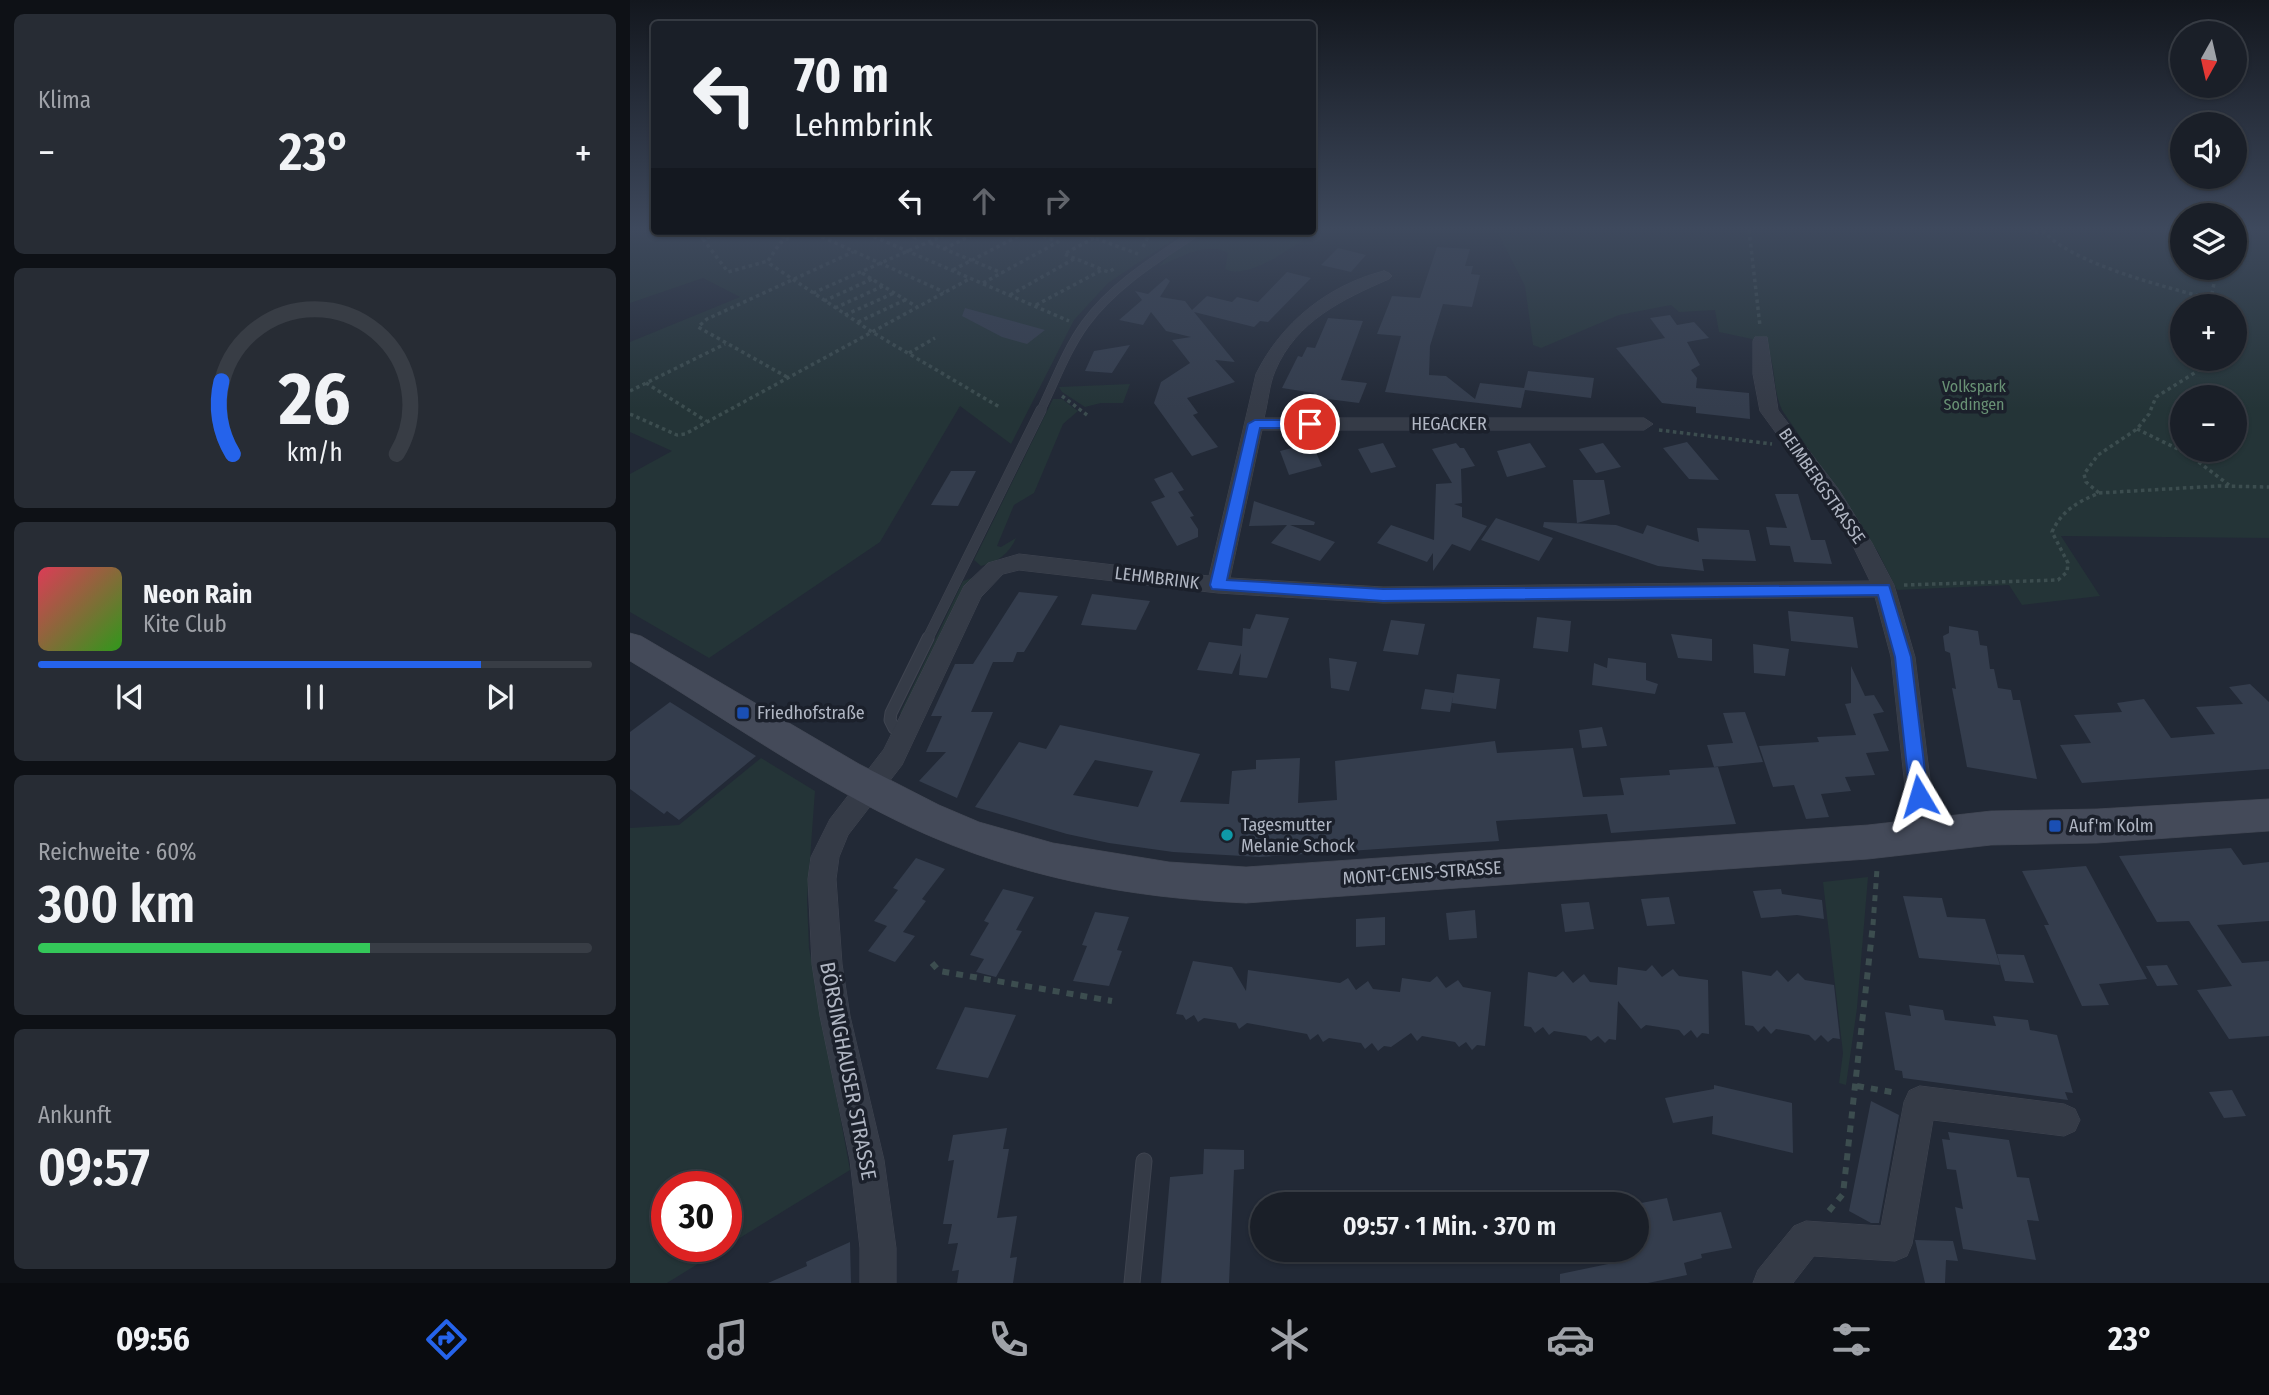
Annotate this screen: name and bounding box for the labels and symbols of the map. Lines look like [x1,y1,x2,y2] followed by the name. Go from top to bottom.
[2170,21,2247,98] north arrow
[1942,377,2006,414] park label: Volkspark Sodingen
[1280,394,1340,454] pin
[1411,413,1487,435] street label: HEGACKER
[1774,424,1870,548] street label: BEIMBERGSTRASSE
[1113,562,1201,594] street label: LEHMBRINK
[757,702,865,724] place label: Friedhofstraße
[735,705,751,721] marker: Friedhofstraße
[1882,759,1956,833] position arrow
[1241,814,1356,857] place label: Tagesmutter Melanie Schock
[2069,815,2154,837] place label: Auf'm Kolm
[2047,818,2063,834] marker: Auf'm Kolm
[1219,827,1235,843] marker: Tagesmutter Melanie Schock
[1342,856,1502,890] street label: MONT-CENIS-STRASSE
[814,960,882,1182] street label: BÖRSINGHAUSER STRASSE
[651,1171,742,1262] speed limit sign: 30

